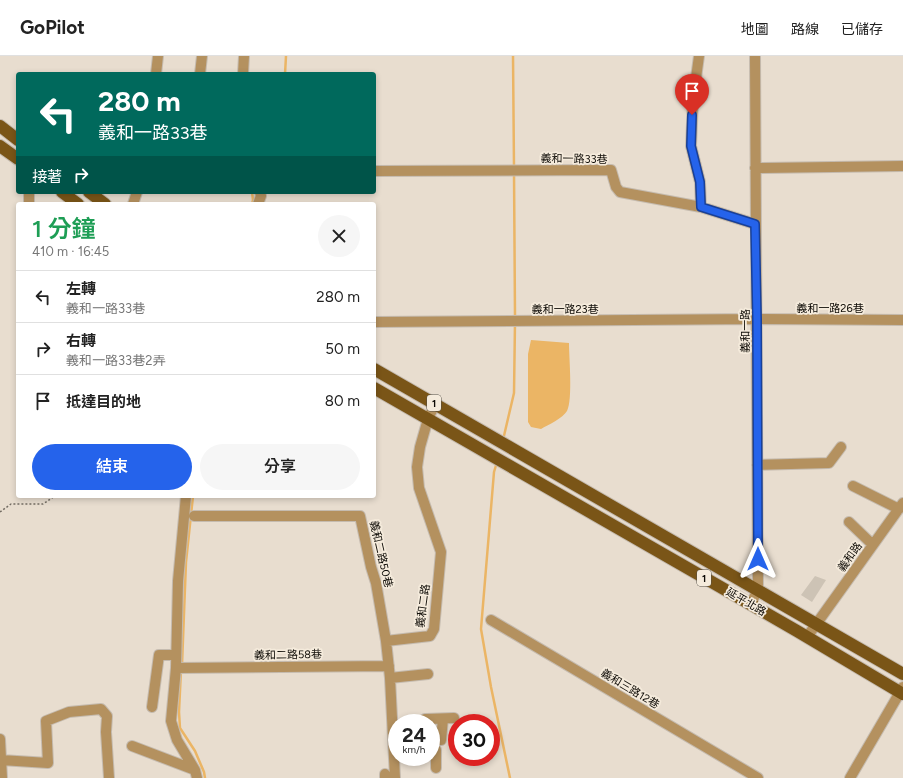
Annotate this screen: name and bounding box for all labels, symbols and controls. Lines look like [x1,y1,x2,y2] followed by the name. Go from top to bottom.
[20,16,85,39] text: GoPilot
[741,21,769,38] text: 地圖
[791,21,819,38] text: 路線
[841,21,883,38] text: 已儲存
[675,74,709,115] pin
[681,80,703,102] icon: arrive
[98,84,181,118] text: 280 m
[32,88,84,140] icon: left
[98,122,208,144] text: 義和一路33巷
[540,152,608,166] street label: 義和一路33巷
[70,164,92,186] icon: right
[32,168,62,186] text: 接著
[32,214,96,243] text: 1 分鐘
[318,215,360,257] button: close
[32,244,109,259] text: 410 m · 16:45
[66,280,96,298] text: 左轉
[32,286,54,308] icon: left
[316,288,360,306] text: 280 m
[66,301,145,316] text: 義和一路33巷
[796,302,864,315] street label: 義和一路26巷
[531,303,599,316] street label: 義和一路23巷
[739,309,752,353] street label: 義和一路
[66,332,96,350] text: 右轉
[32,338,54,360] icon: right
[325,340,360,358] text: 50 m
[66,353,165,368] text: 義和一路33巷2弄
[32,390,54,412] icon: arrive
[325,392,360,410] text: 80 m
[66,393,141,411] text: 抵達目的地
[427,395,441,411] road number: 1
[32,444,192,490] button: 結束
[200,444,360,490] button: 分享
[367,519,395,589] street label: 義和二路50巷
[737,538,779,580] position arrow
[835,540,865,574] street label: 義和路
[697,570,711,586] road number: 1
[414,583,432,629] street label: 義和二路
[724,585,768,619] street label: 延平北路
[254,648,322,662] street label: 義和二路58巷
[598,667,662,711] street label: 義和三路12巷
[448,714,500,766] speed limit sign: 30
[402,723,426,747] text: 24
[403,743,425,756] text: km/h

